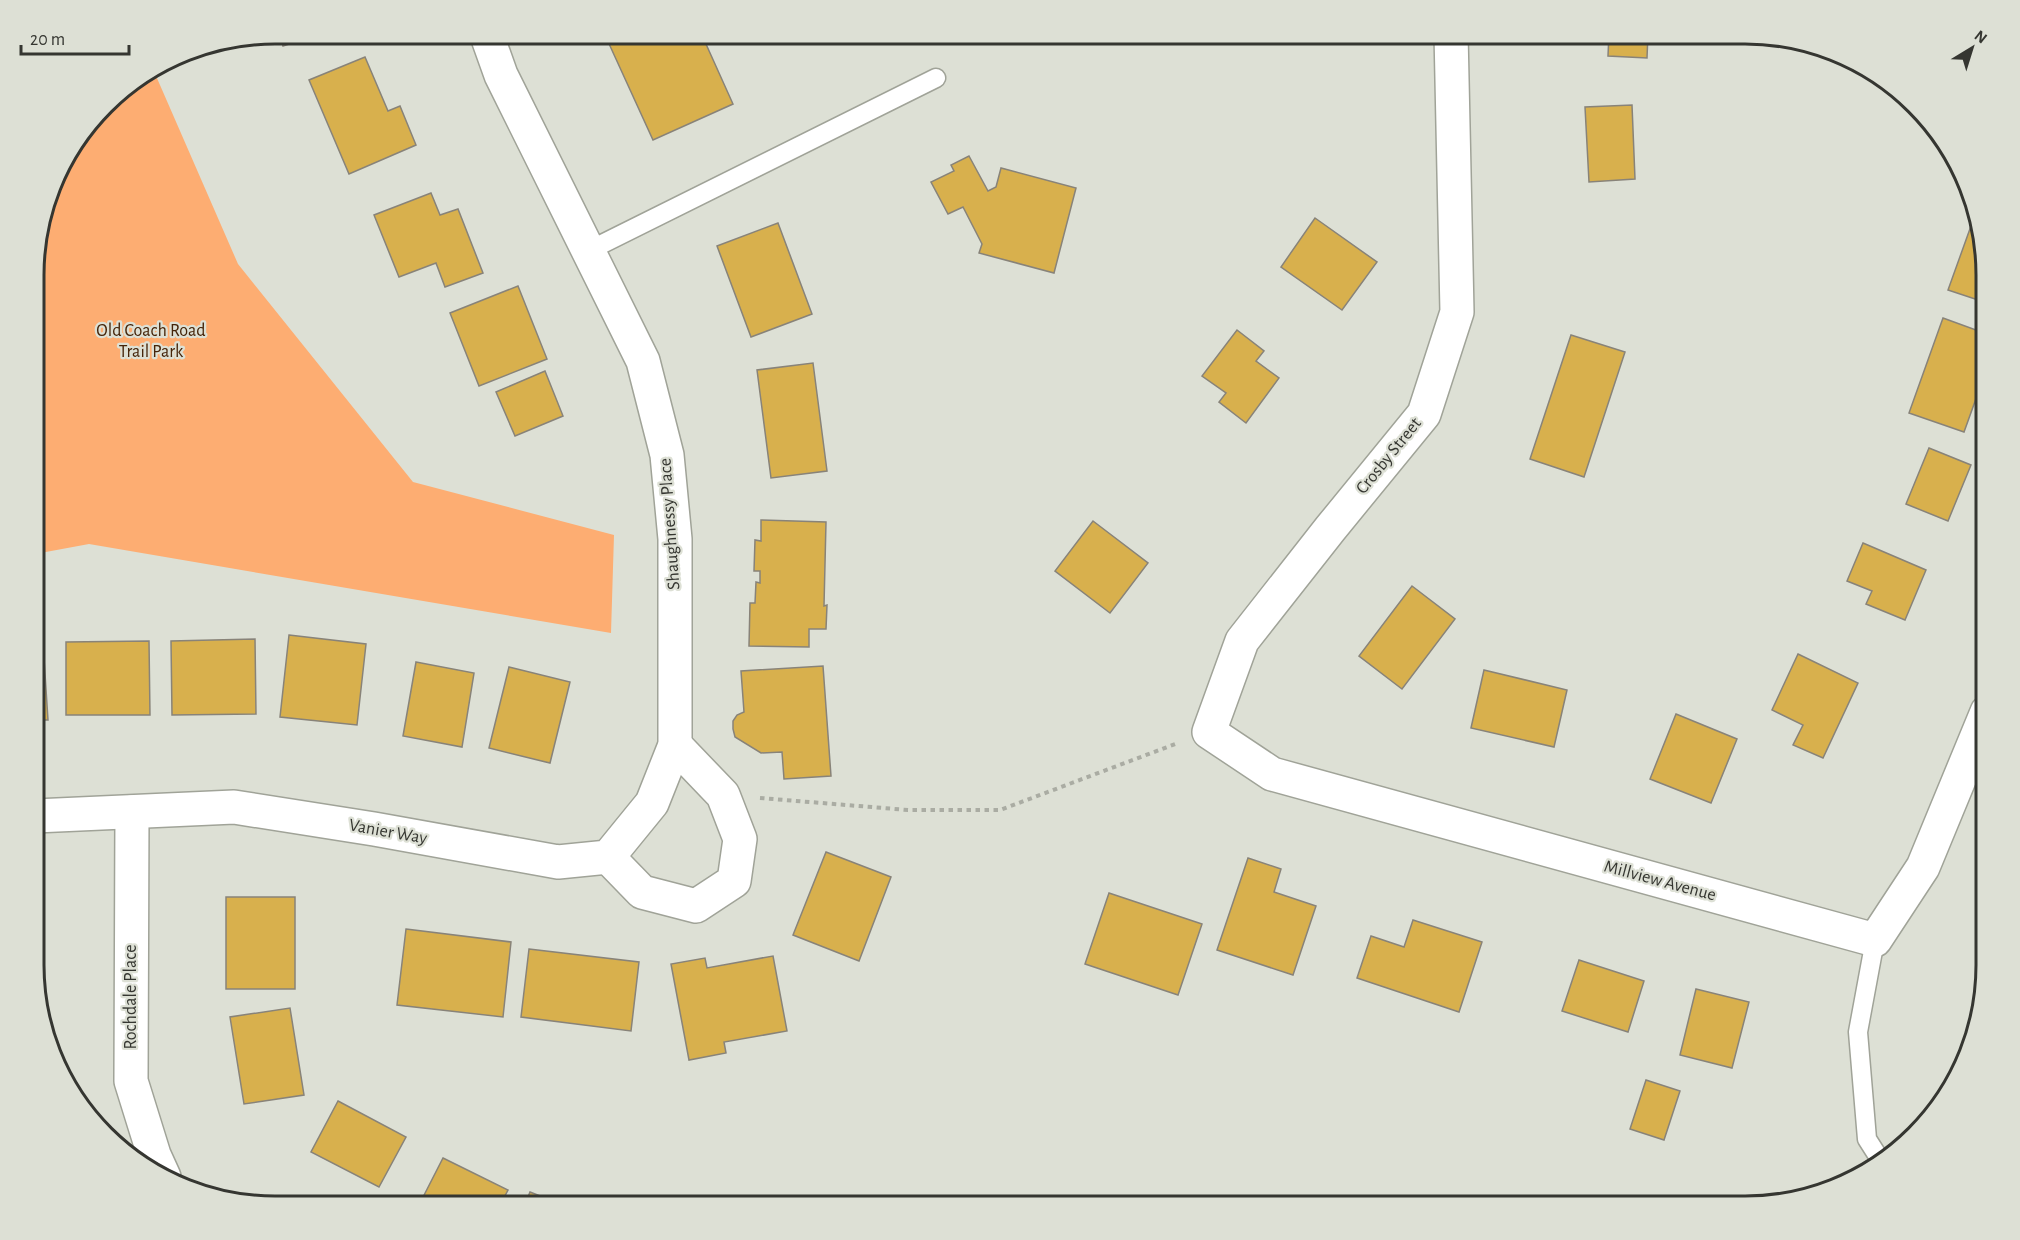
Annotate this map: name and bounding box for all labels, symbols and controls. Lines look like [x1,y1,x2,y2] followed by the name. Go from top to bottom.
[21,18,129,56] scale bar
[1942,18,2002,78] north arrow
[1971,27,1990,47] text: N
[30,31,65,49] text: 20 m
[96,322,206,361] park label: Old Coach Road Trail Park
[1353,414,1425,498] street label: Crosby Street
[656,458,684,590] street label: Shaughnessy Place
[348,816,429,848] street label: Vanier Way
[1602,857,1718,905] street label: Millview Avenue
[122,944,140,1050] street label: Rochdale Place

